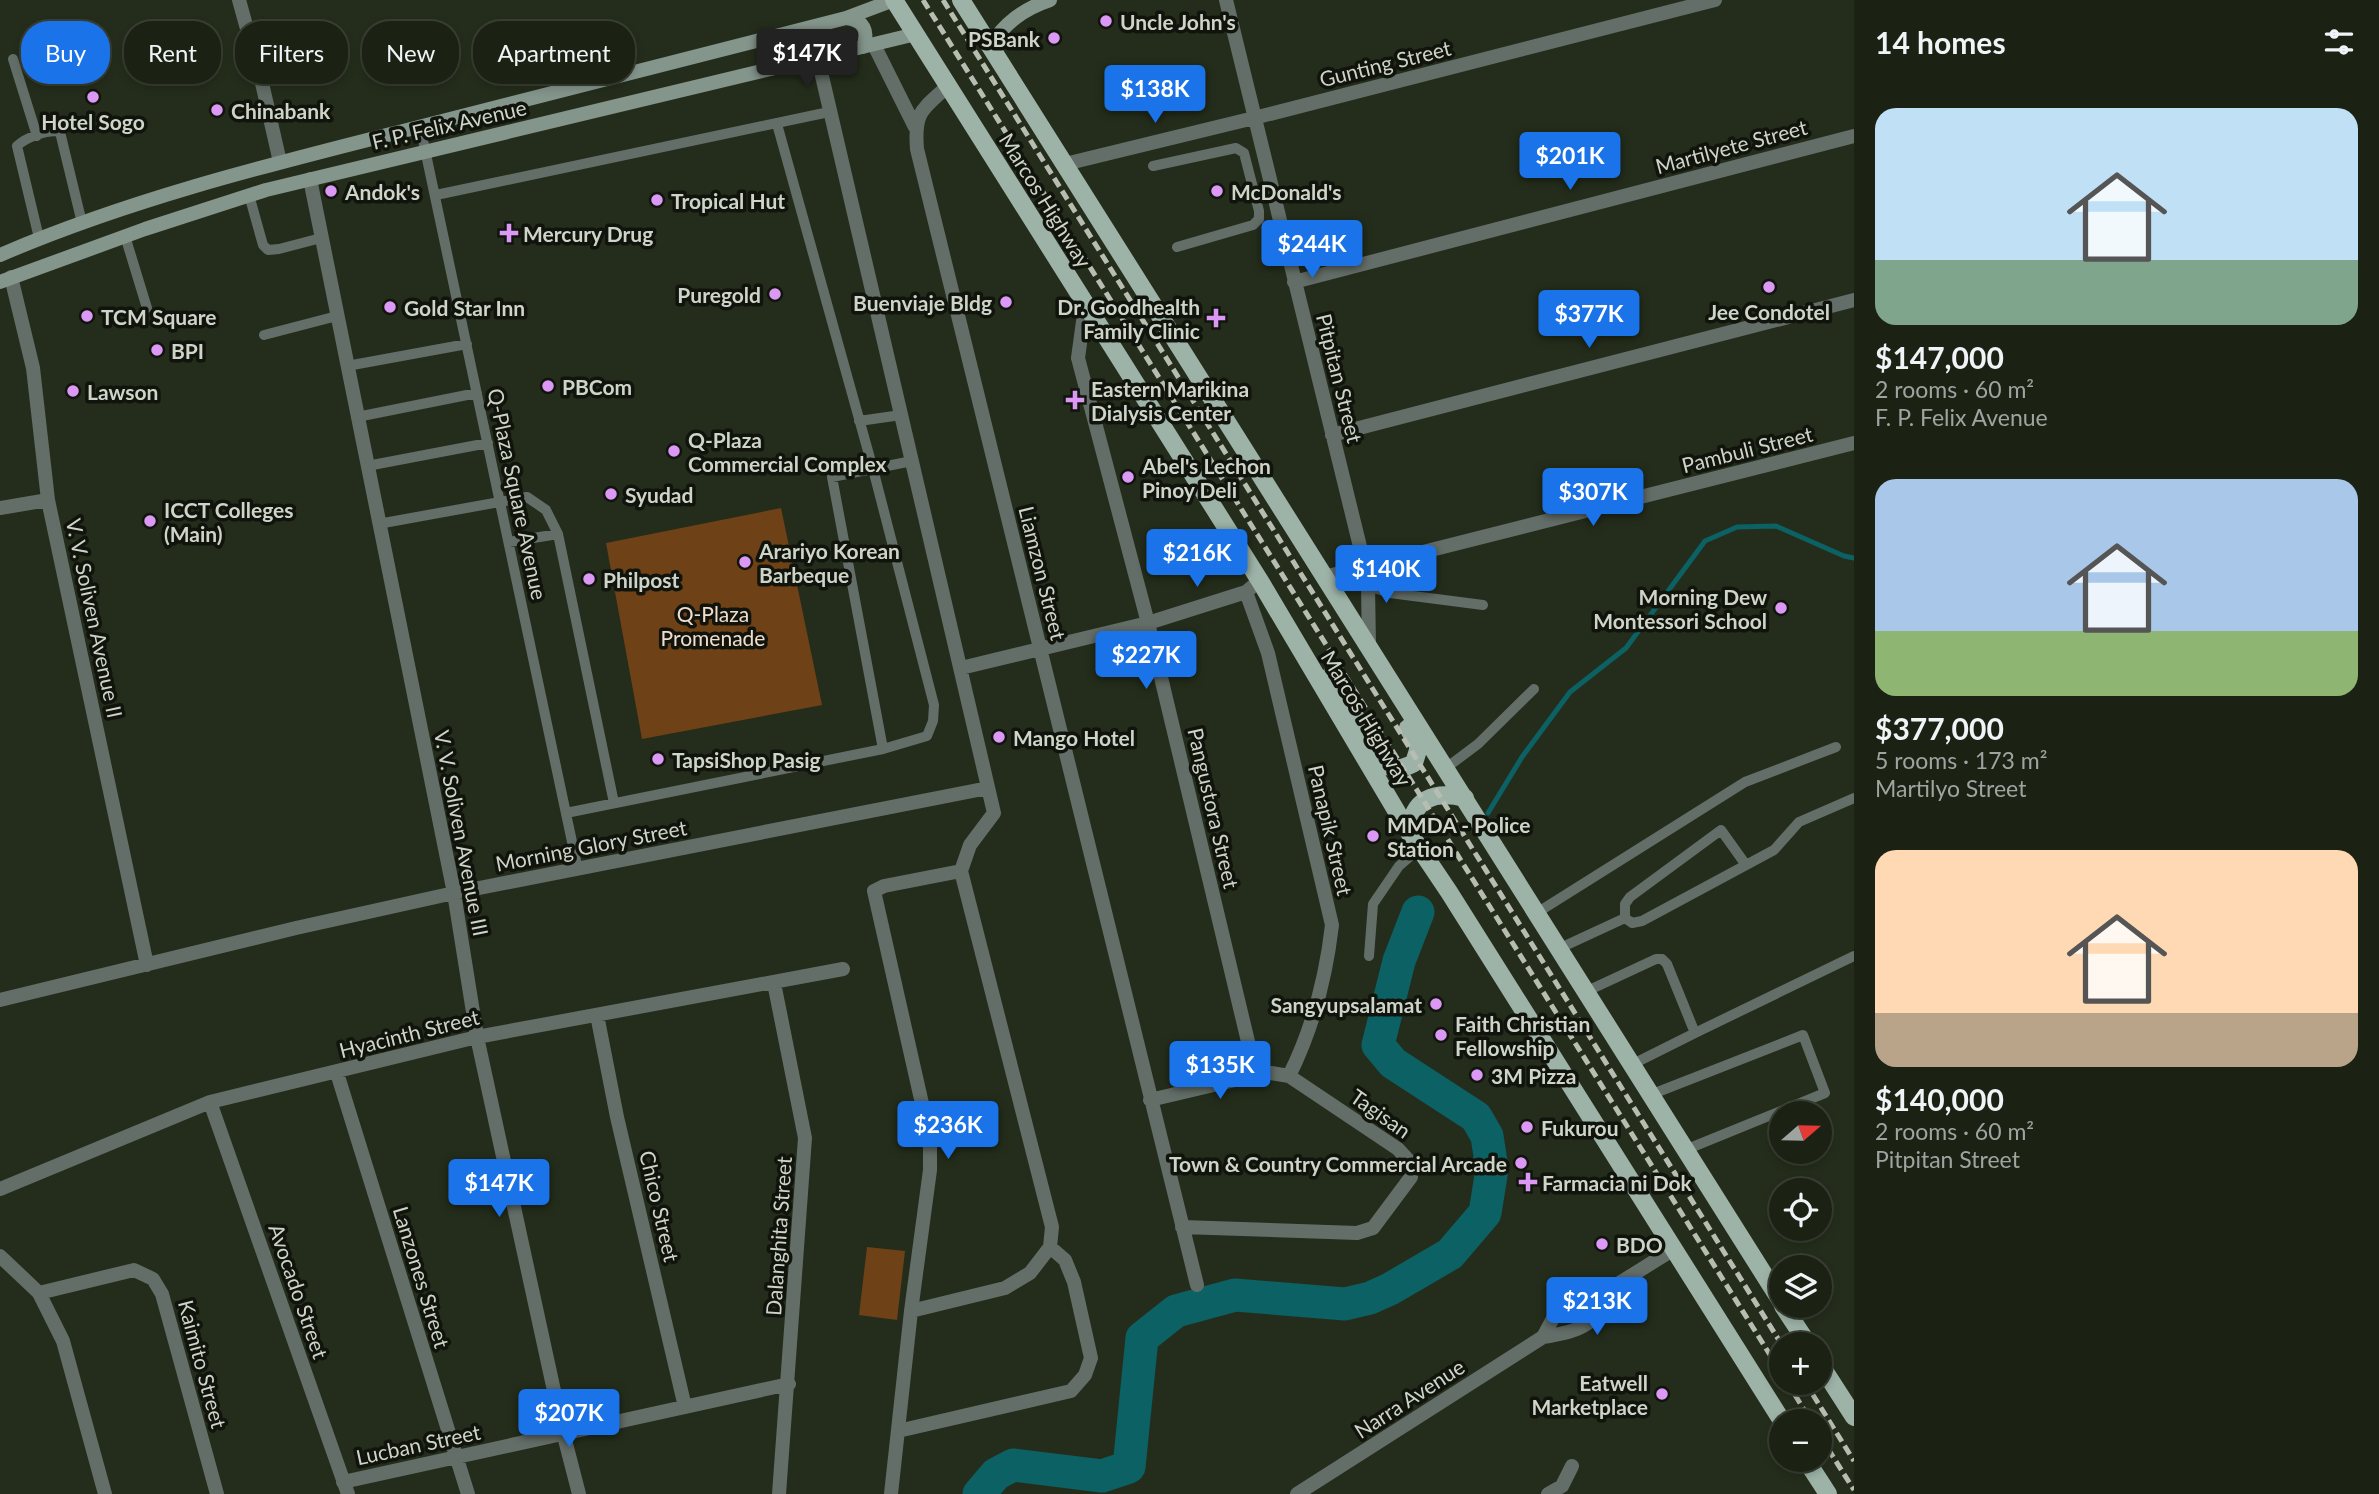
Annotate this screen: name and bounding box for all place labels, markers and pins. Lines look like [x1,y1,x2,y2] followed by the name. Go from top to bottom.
[1120,9,1236,34] place label: Uncle John's
[1098,13,1114,29] marker: Uncle John's
[968,26,1041,51] place label: PSBank
[758,29,856,89] pin: $147K
[1046,30,1062,46] marker: PSBank
[1106,66,1204,125] pin: $138K
[85,89,101,105] marker: Hotel Sogo
[231,98,331,123] place label: Chinabank
[209,102,225,118] marker: Chinabank
[41,109,145,134] place label: Hotel Sogo
[1521,132,1619,192] pin: $201K
[344,179,420,204] place label: Andok's
[1231,179,1342,204] place label: McDonald's
[323,183,339,199] marker: Andok's
[1209,183,1225,199] marker: McDonald's
[671,188,785,213] place label: Tropical Hut
[649,192,665,208] marker: Tropical Hut
[1263,220,1361,280] pin: $244K
[523,221,653,246] place label: Mercury Drug
[501,225,517,241] marker: Mercury Drug
[1761,279,1777,295] marker: Jee Condotel
[677,282,761,307] place label: Puregold
[767,286,783,302] marker: Puregold
[853,290,992,315] place label: Buenviaje Bldg
[1540,290,1638,350] pin: $377K
[998,294,1014,310] marker: Buenviaje Bldg
[1057,294,1200,343] place label: Dr. Goodhealth Family Clinic
[404,295,525,320] place label: Gold Star Inn
[382,299,398,315] marker: Gold Star Inn
[1708,299,1830,324] place label: Jee Condotel
[101,304,217,329] place label: TCM Square
[79,308,95,324] marker: TCM Square
[1206,308,1226,328] marker: Dr. Goodhealth Family Clinic
[171,338,204,363] place label: BPI
[149,342,165,358] marker: BPI
[562,374,632,399] place label: PBCom
[1091,376,1249,425] place label: Eastern Marikina Dialysis Center
[540,378,556,394] marker: PBCom
[87,379,158,404] place label: Lawson
[65,383,81,399] marker: Lawson
[1065,390,1085,410] marker: Eastern Marikina Dialysis Center
[688,427,887,476] place label: Q-Plaza Commercial Complex
[666,443,682,459] marker: Q-Plaza Commercial Complex
[1141,453,1271,502] place label: Abel's Lechon Pinoy Deli
[1544,468,1642,528] pin: $307K
[1120,469,1136,485] marker: Abel's Lechon Pinoy Deli
[625,482,693,507] place label: Syudad
[603,486,619,502] marker: Syudad
[164,497,293,546] place label: ICCT Colleges (Main)
[142,513,158,529] marker: ICCT Colleges (Main)
[1148,530,1246,589] pin: $216K
[758,538,900,587] place label: Arariyo Korean Barbeque
[1337,546,1435,605] pin: $140K
[737,554,753,570] marker: Arariyo Korean Barbeque
[603,567,680,592] place label: Philpost
[581,571,597,587] marker: Philpost
[1593,584,1767,633] place label: Morning Dew Montessori School
[1773,600,1789,616] marker: Morning Dew Montessori School
[1097,632,1195,691] pin: $227K
[1013,725,1135,750] place label: Mango Hotel
[991,729,1007,745] marker: Mango Hotel
[672,747,821,772] place label: TapsiShop Pasig
[650,751,666,767] marker: TapsiShop Pasig
[1387,812,1530,861] place label: MMDA - Police Station
[1365,828,1381,844] marker: MMDA - Police Station
[1271,992,1422,1017] place label: Sangyupsalamat
[1428,996,1444,1012] marker: Sangyupsalamat
[1455,1011,1590,1060] place label: Faith Christian Fellowship
[1433,1027,1449,1043] marker: Faith Christian Fellowship
[1171,1042,1269,1101] pin: $135K
[1491,1063,1576,1088] place label: 3M Pizza
[1469,1067,1485,1083] marker: 3M Pizza
[899,1102,997,1161] pin: $236K
[1541,1115,1619,1140] place label: Fukurou
[1519,1119,1535,1135] marker: Fukurou
[1169,1151,1507,1176] place label: Town & Country Commercial Arcade
[1513,1155,1529,1171] marker: Town & Country Commercial Arcade
[450,1160,548,1219] pin: $147K
[1542,1170,1693,1195] place label: Farmacia ni Dok
[1520,1174,1536,1190] marker: Farmacia ni Dok
[1616,1232,1663,1257] place label: BDO
[1594,1236,1610,1252] marker: BDO
[1548,1278,1646,1337] pin: $213K
[1531,1370,1648,1419] place label: Eatwell Marketplace
[1654,1386,1670,1402] marker: Eatwell Marketplace
[520,1390,618,1449] pin: $207K

